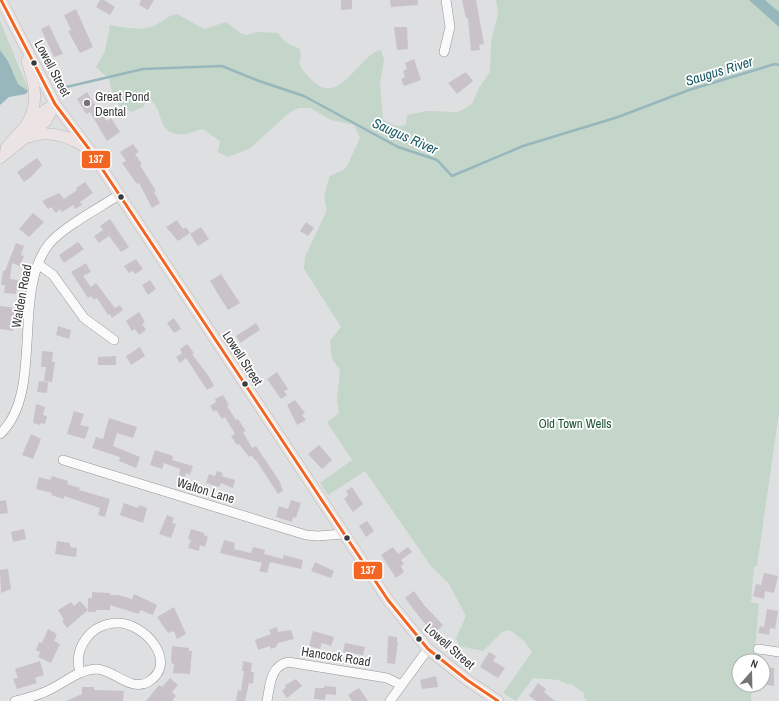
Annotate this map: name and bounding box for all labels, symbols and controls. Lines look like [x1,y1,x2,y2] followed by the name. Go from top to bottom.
[31,37,75,99] street label: Lowell Street
[683,52,756,90] water label: Saugus River
[29,58,39,68] unlabelled marker
[95,88,150,120] place label: Great Pond Dental
[82,98,92,108] marker: Great Pond Dental
[370,114,442,159] water label: Saugus River
[81,150,111,169] line badge: 137
[88,152,104,166] text: 137
[116,192,126,202] unlabelled marker
[8,263,35,329] street label: Walden Road
[219,328,267,389] street label: Lowell Street
[240,379,250,389] unlabelled marker
[538,415,612,432] park label: Old Town Wells
[175,474,237,507] street label: Walton Lane
[342,533,352,543] unlabelled marker
[353,561,383,580] line badge: 137
[360,563,376,577] text: 137
[421,620,479,673] street label: Lowell Street
[414,634,424,644] unlabelled marker
[300,643,372,670] street label: Hancock Road
[433,652,443,662] unlabelled marker
[731,653,771,693] north arrow
[749,656,760,671] text: N

